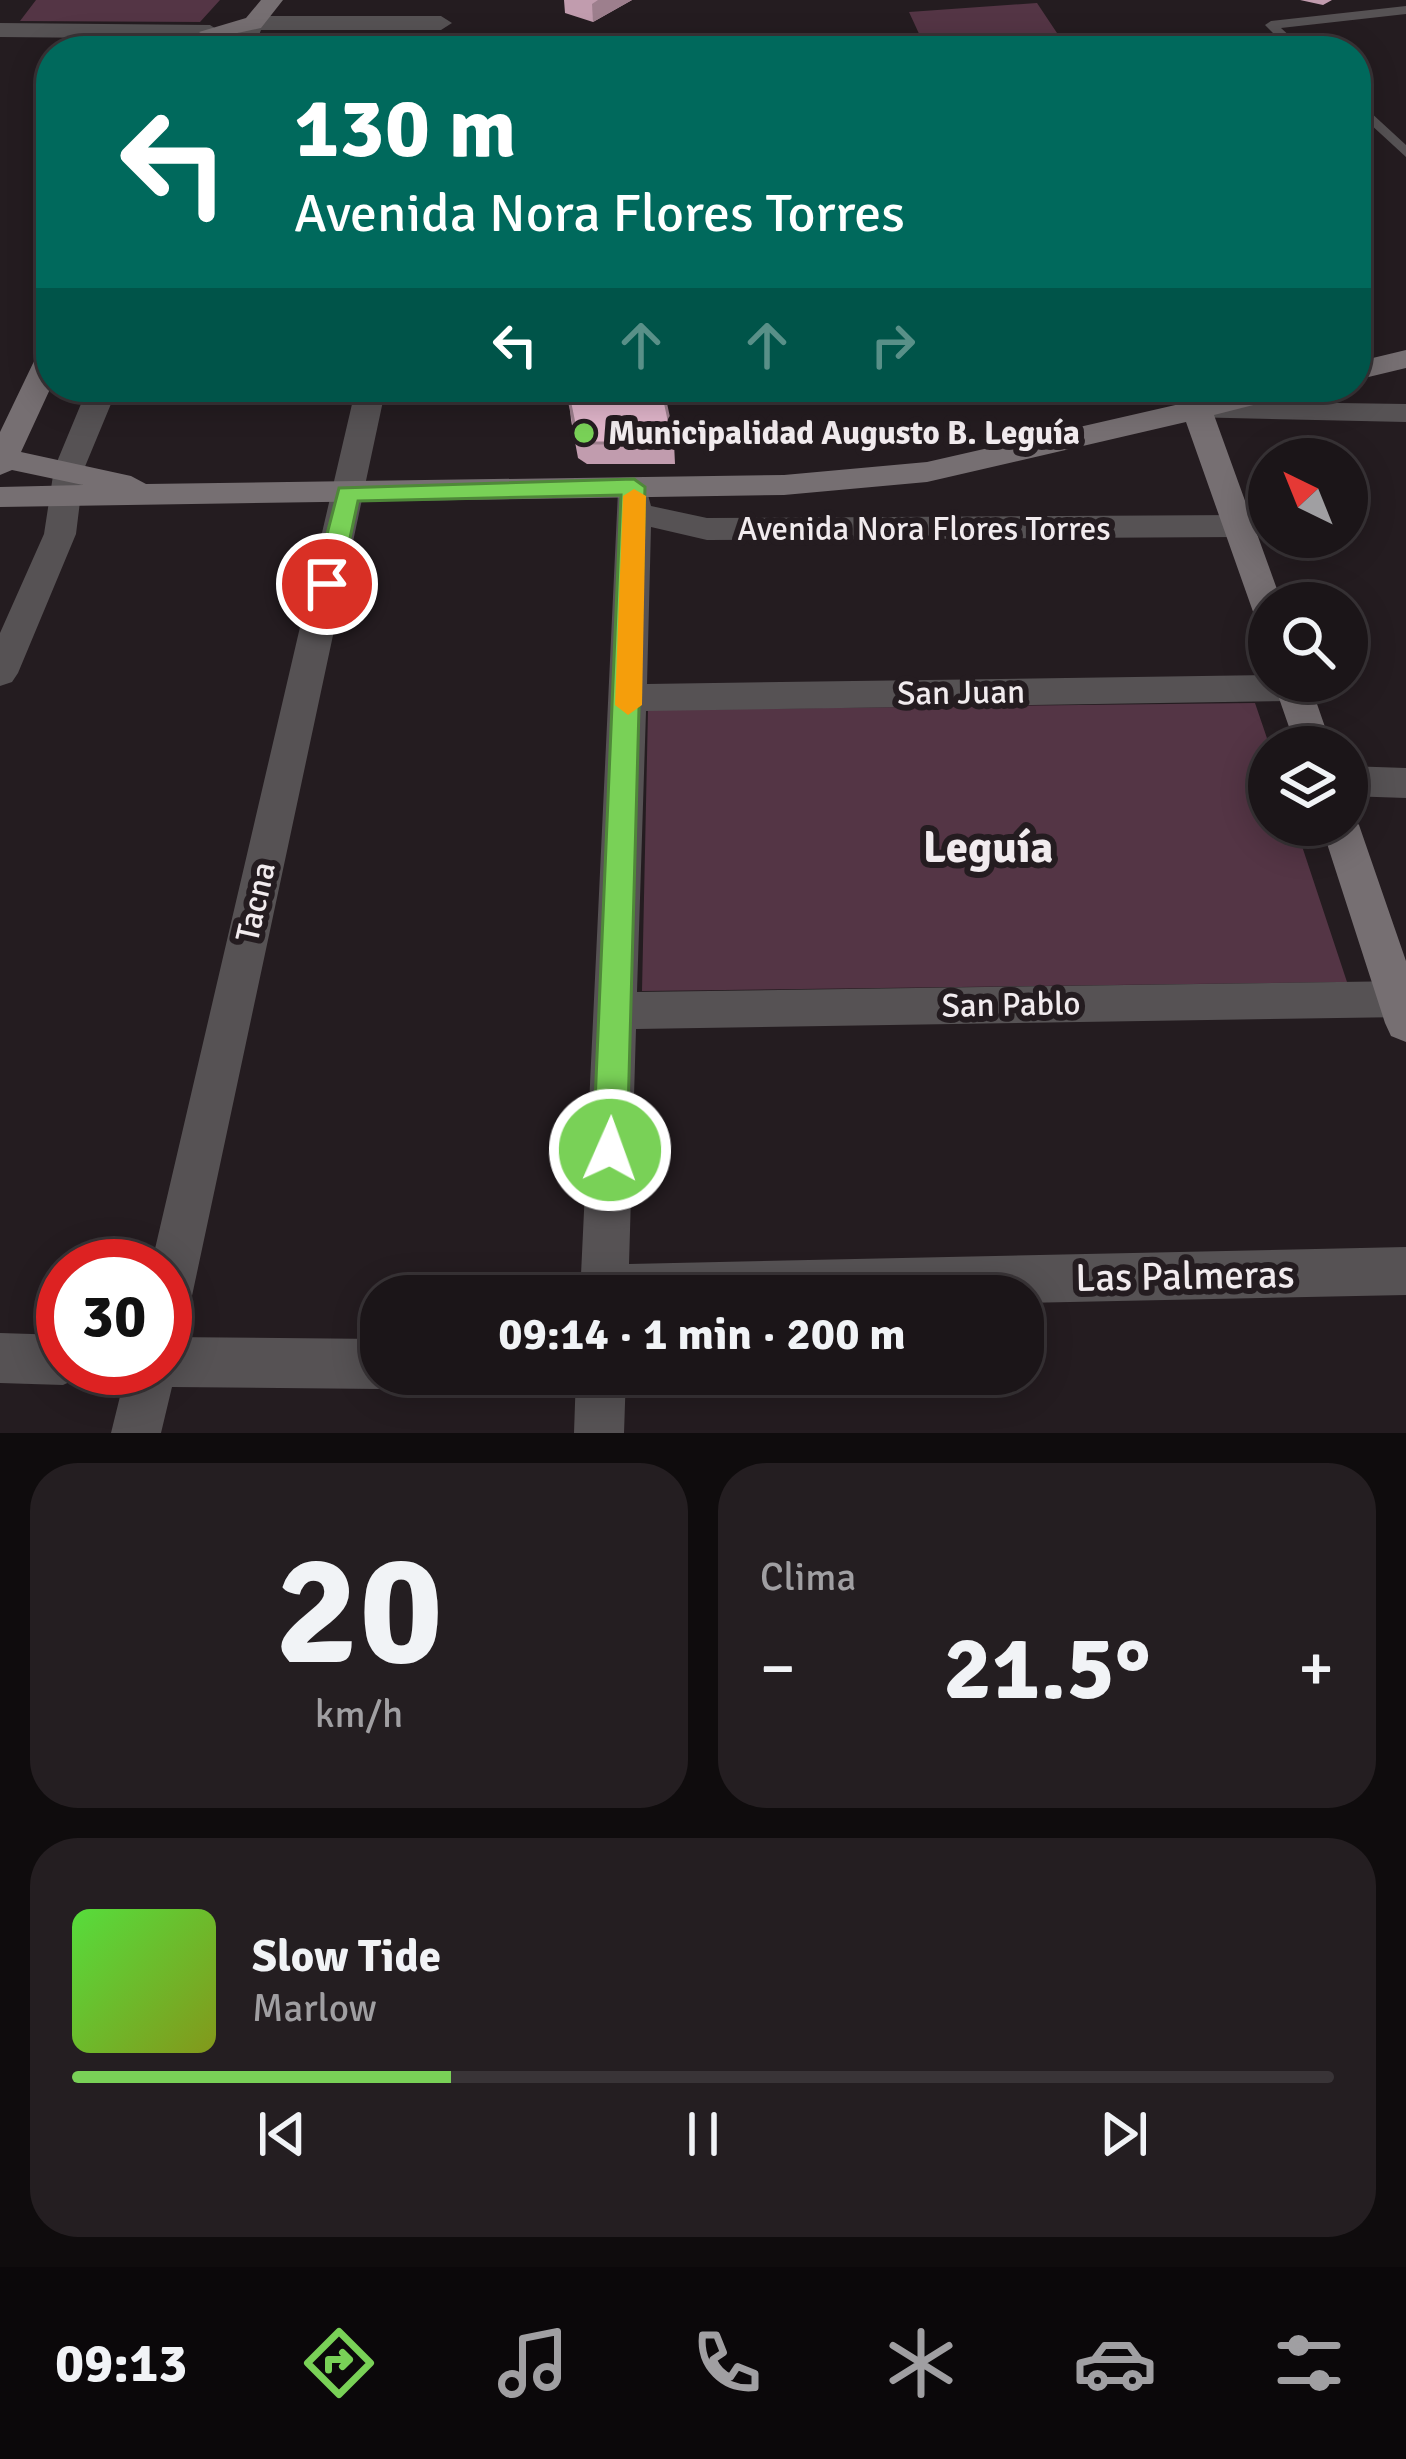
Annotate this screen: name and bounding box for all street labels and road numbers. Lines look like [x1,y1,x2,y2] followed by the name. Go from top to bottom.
[737,509,1111,550] street label: Avenida Nora Flores Torres
[897,671,1025,715] street label: San Juan
[227,858,285,946] street label: Tacna
[941,983,1081,1027] street label: San Pablo
[1075,1250,1295,1302] street label: Las Palmeras

